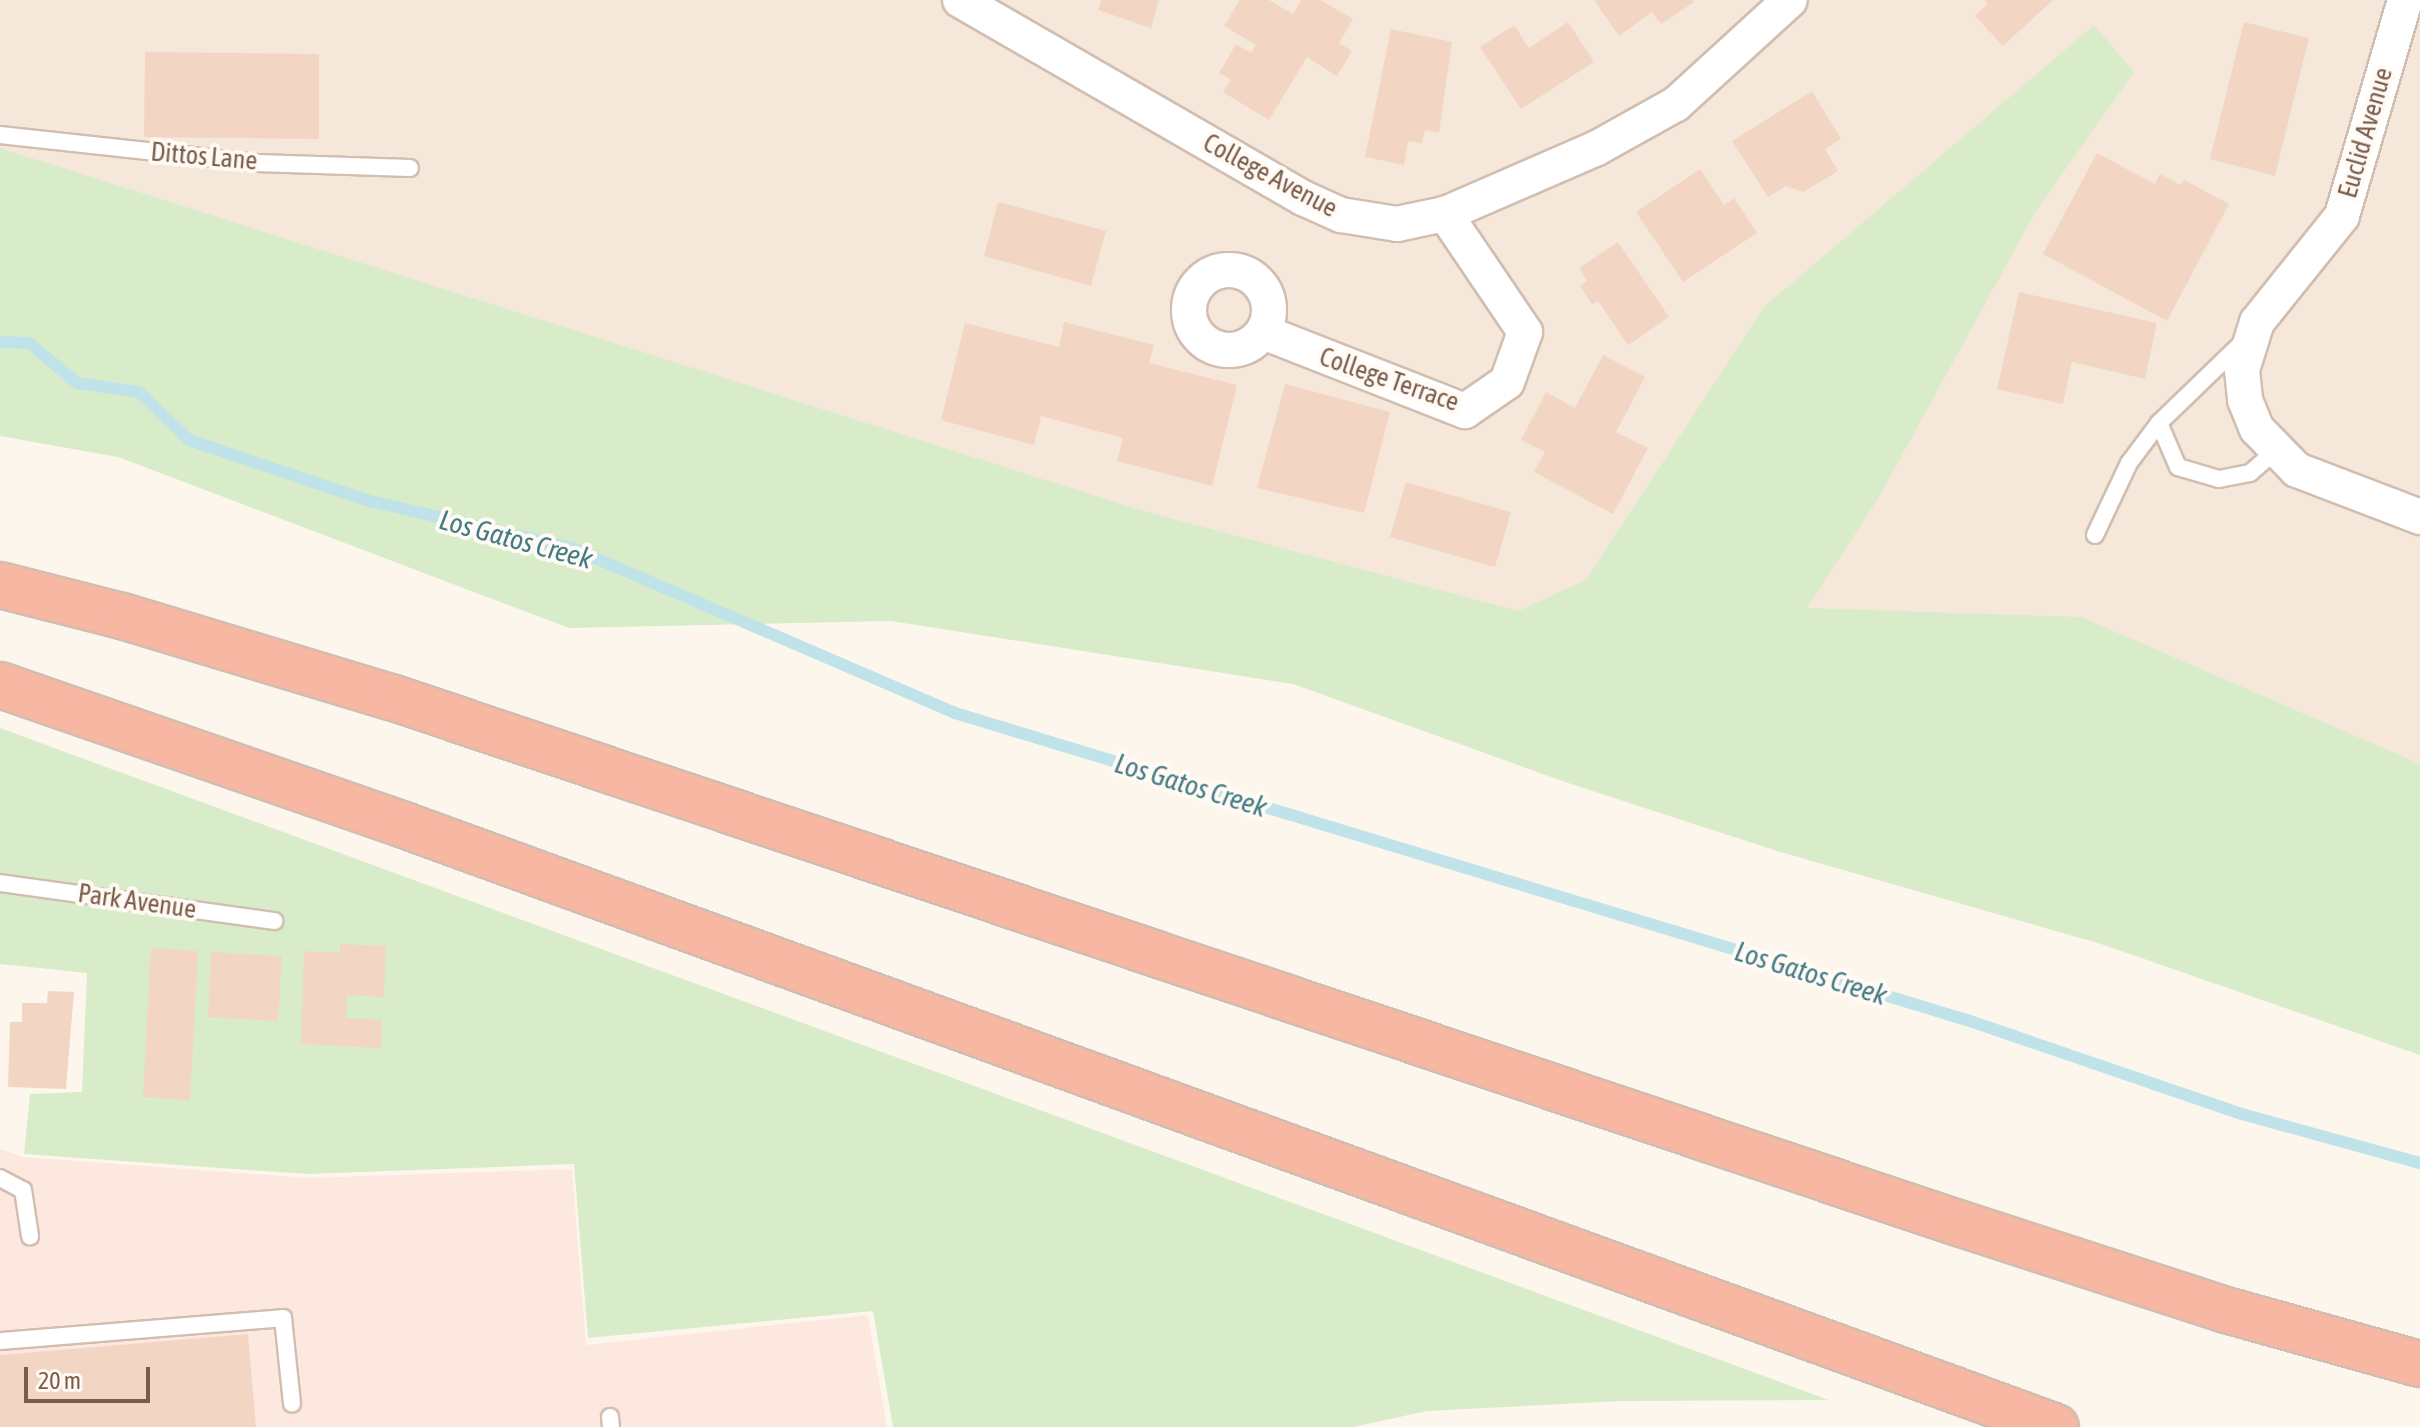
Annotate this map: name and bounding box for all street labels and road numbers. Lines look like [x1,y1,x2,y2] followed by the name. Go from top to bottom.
[2333,64,2399,202] street label: Euclid Avenue
[1198,128,1342,224] street label: College Avenue
[149,137,259,177] street label: Dittos Lane
[1315,342,1463,418] street label: College Terrace
[76,878,198,926] street label: Park Avenue

